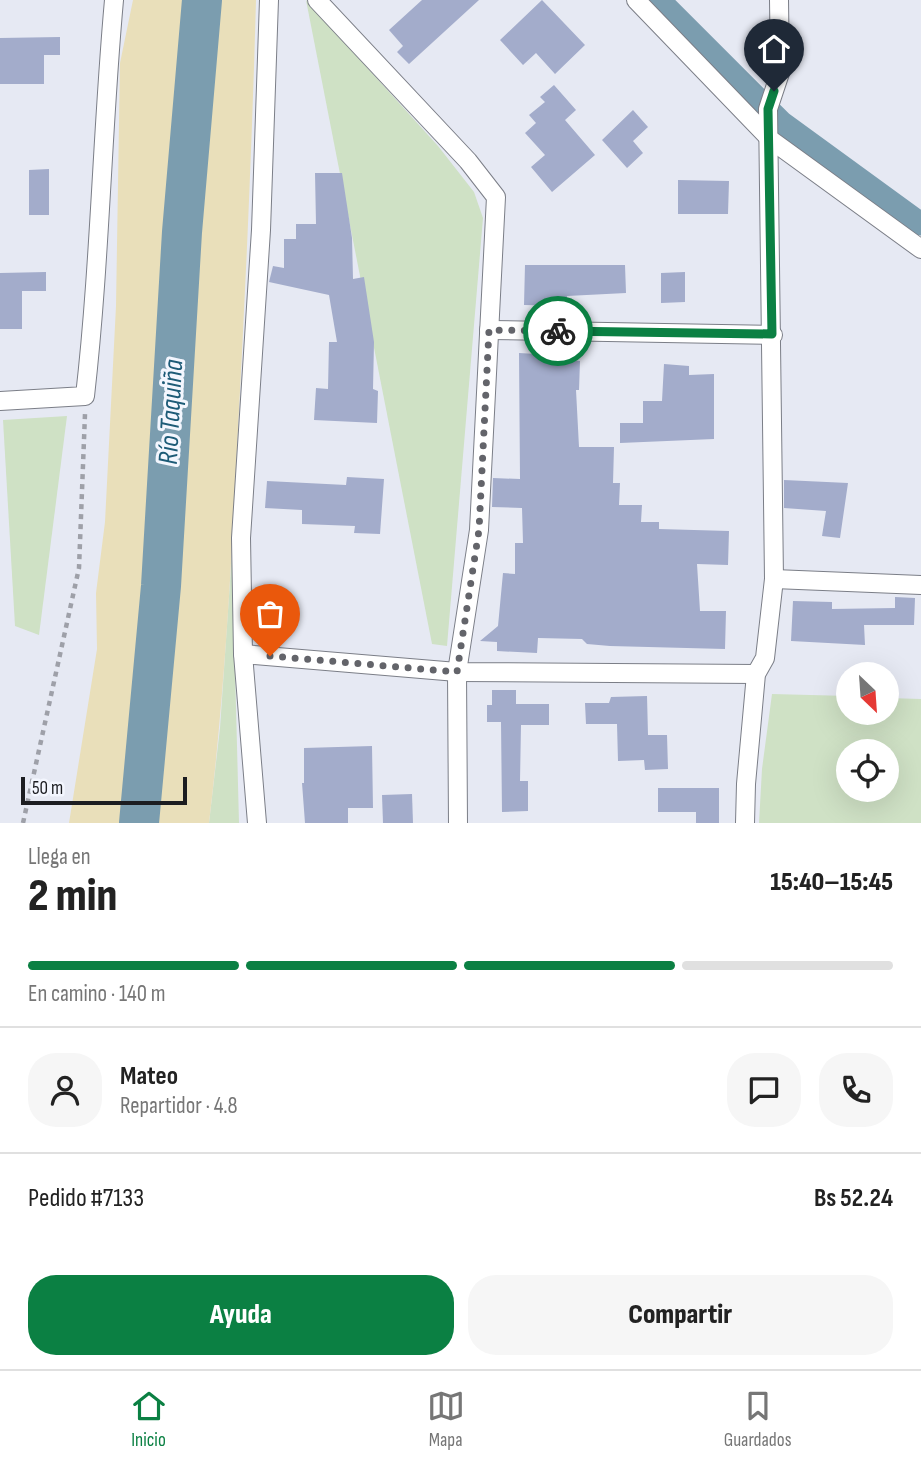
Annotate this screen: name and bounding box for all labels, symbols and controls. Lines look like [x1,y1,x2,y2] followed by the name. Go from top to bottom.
[744,19,804,91] pin
[755,30,793,68] icon: home
[523,296,593,366] courier
[539,312,577,350] icon: bike
[152,358,190,465] water label: Río Taquiña
[240,584,300,656] pin
[251,595,289,633] icon: bag
[836,662,900,724] north arrow
[836,662,899,802] map controls
[836,739,899,802] button: locate
[21,774,187,806] scale bar
[32,777,63,800] text: 50 m
[28,843,91,871] text: Llega en
[770,867,893,898] text: 15:40–15:45
[28,869,117,924] text: 2 min
[28,980,165,1008] text: En camino · 140 m
[28,1053,102,1127] button: person
[727,1053,801,1127] button: chat
[819,1053,893,1127] button: phone
[120,1061,178,1092] text: Mateo
[120,1092,238,1120] text: Repartidor · 4.8
[28,1183,144,1214] text: Pedido #7133
[814,1183,893,1214] text: Bs 52.24
[28,1275,454,1355] button: Ayuda
[468,1275,893,1355] button: Compartir
[130,1387,168,1452] tab: Inicio
[427,1387,465,1452] tab: Mapa
[724,1387,791,1452] tab: Guardados

